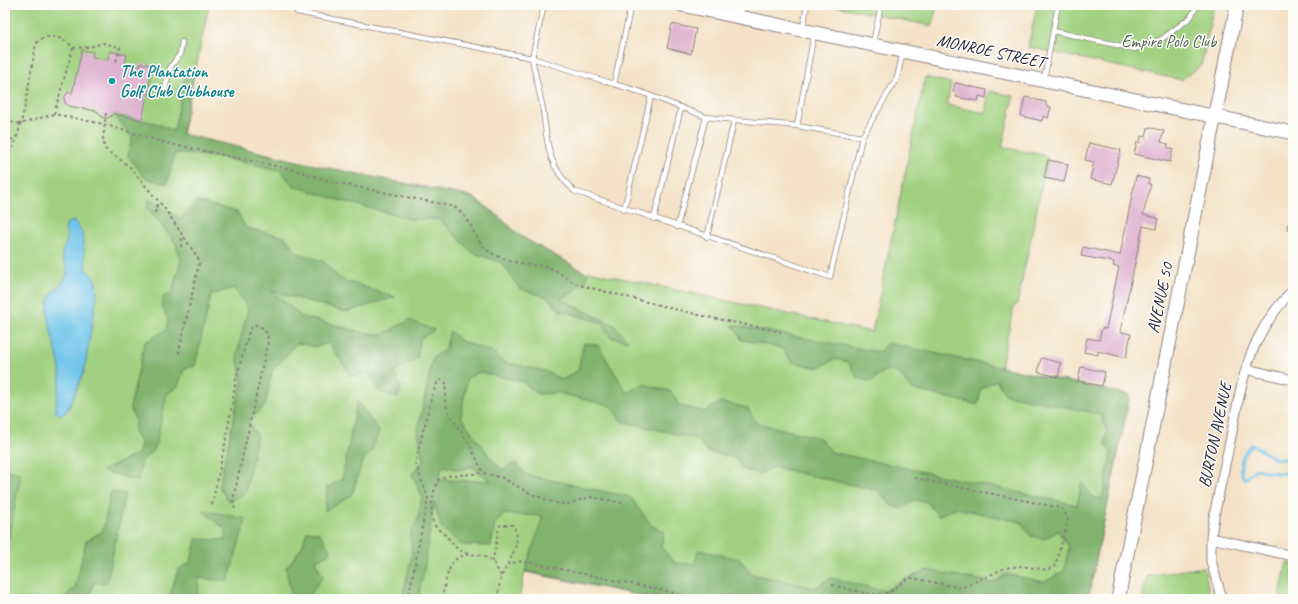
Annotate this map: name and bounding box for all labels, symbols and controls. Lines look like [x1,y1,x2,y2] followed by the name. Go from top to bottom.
[935,29,1050,73] street label: MONROE STREET
[1122,31,1218,52] park label: Empire Polo Club
[120,61,235,102] place label: The Plantation Golf Club Clubhouse
[107,76,117,86] marker: The Plantation Golf Club Clubhouse
[1142,260,1178,335] street label: AVENUE 50
[1194,378,1237,489] street label: BURTON AVENUE

